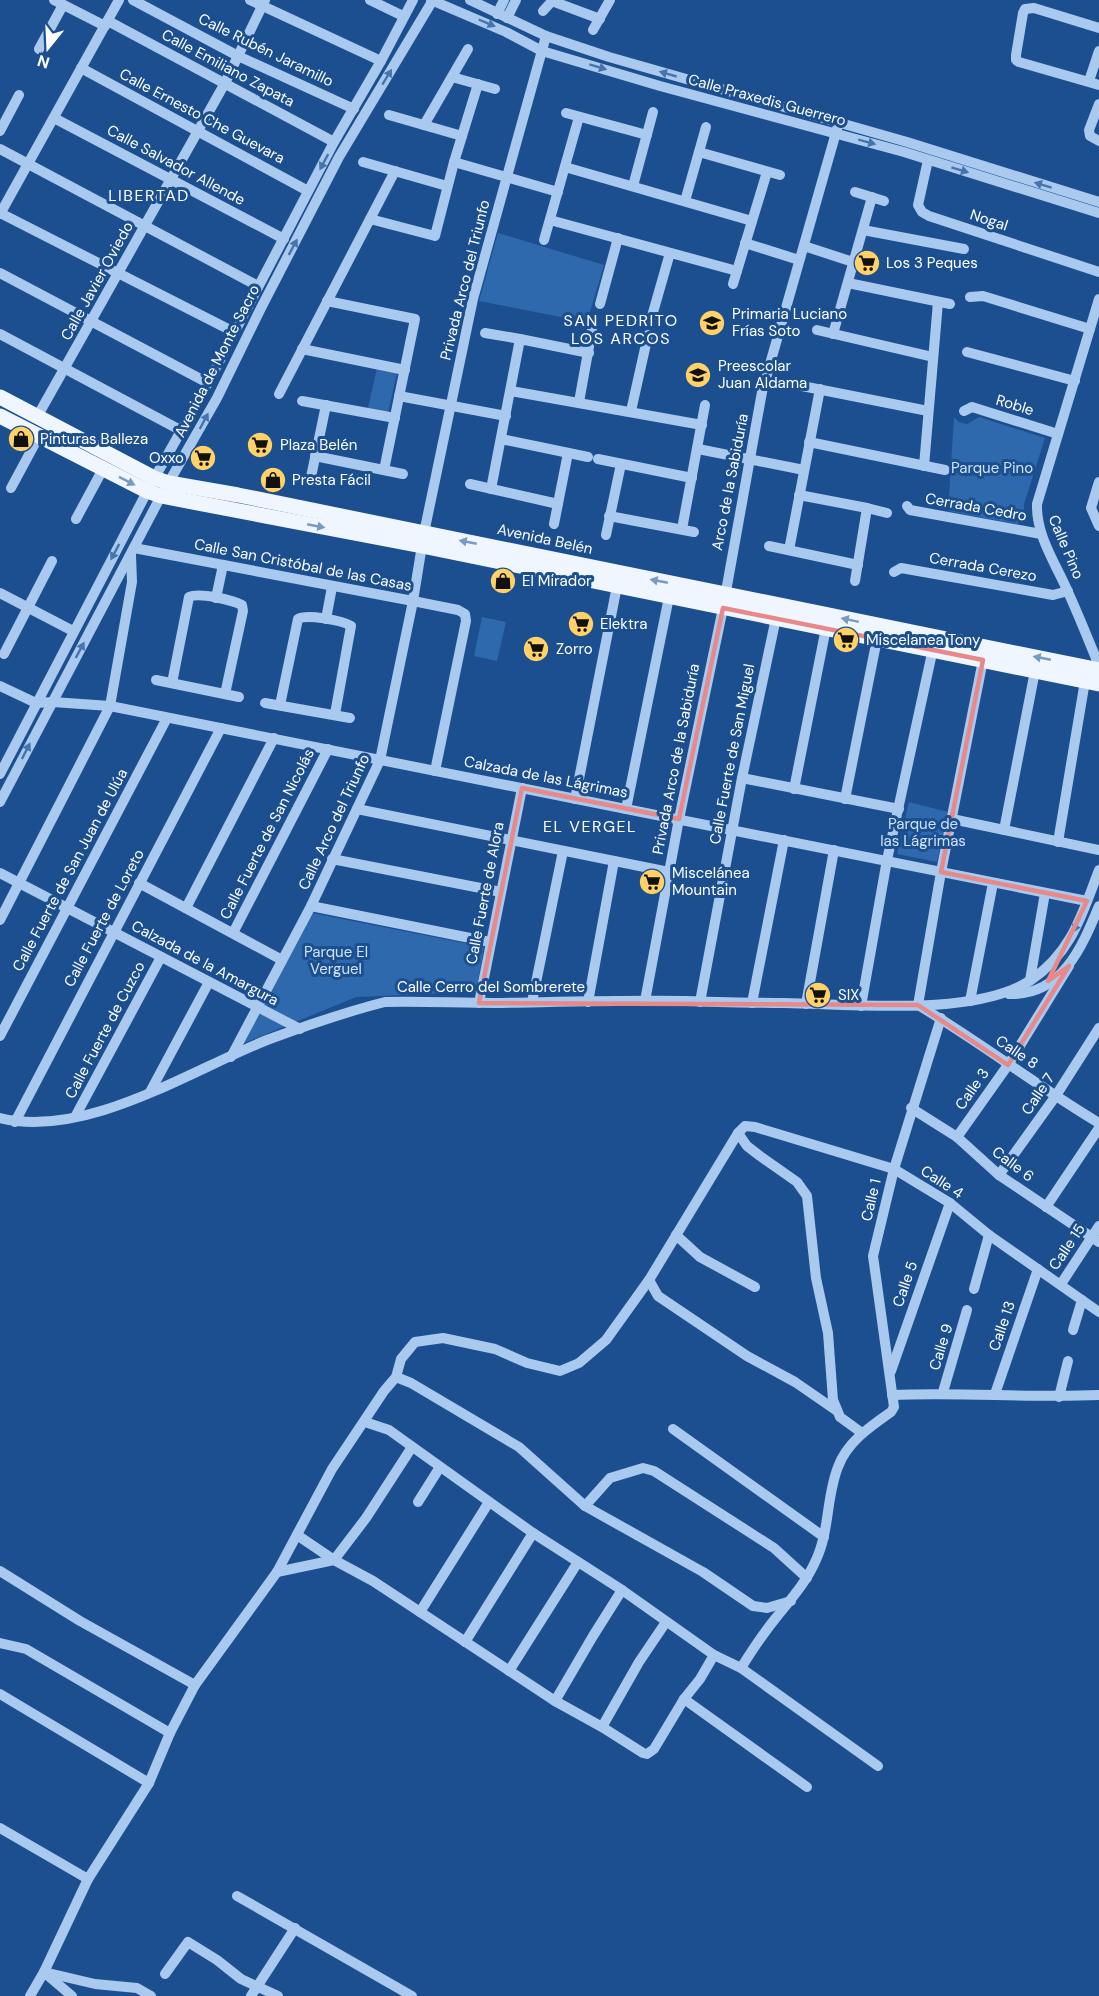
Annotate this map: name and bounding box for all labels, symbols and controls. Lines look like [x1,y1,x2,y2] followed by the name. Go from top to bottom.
[195,9,337,91] street label: Calle Rubén Jaramillo
[18,18,78,78] north arrow
[478,18,496,28] one-way arrow
[158,24,298,112] street label: Calle Emiliano Zapata
[35,50,52,74] text: N
[589,63,607,72] one-way arrow
[116,64,288,168] street label: Calle Ernesto Che Guevara
[381,69,392,85] one-way arrow
[659,69,677,78] one-way arrow
[686,69,848,131] street label: Calle Praxedis Guerrero
[104,120,248,210] street label: Calle Salvador Allende
[858,138,876,148] one-way arrow
[319,153,328,170] one-way arrow
[951,166,969,175] one-way arrow
[1034,179,1052,189] one-way arrow
[108,185,190,206] district label: LIBERTAD
[435,198,495,362] street label: Privada Arco del Triunfo
[967,204,1011,236] street label: Nogal
[56,218,138,344] street label: Calle Javier Oviedo
[288,239,297,256] one-way arrow
[852,248,882,278] supermarket icon: Los 3 Peques
[886,253,978,273] place label: Los 3 Peques
[170,281,264,441] street label: Avenida de Monte Sacro
[732,304,847,341] place label: Primaria Luciano Frías Soto
[697,308,727,338] school or university icon: Primaria Luciano Frías Soto
[563,310,679,349] district label: SAN PEDRITO LOS ARCOS
[718,356,807,393] place label: Preescolar Juan Aldama
[683,360,713,390] school or university icon: Preescolar Juan Aldama
[994,390,1036,420] street label: Roble
[707,412,753,552] street label: Arco de la Sabiduría
[199,413,209,430] one-way arrow
[6,424,36,454] shop icon: Pinturas Balleza
[40,429,148,449] place label: Pinturas Balleza
[245,430,275,460] supermarket icon: Plaza Belén
[280,435,357,455] place label: Plaza Belén
[188,443,218,473] supermarket icon: Oxxo
[149,448,184,468] place label: Oxxo
[951,458,1033,478] park label: Parque Pino
[258,465,288,495] shop icon: Presta Fácil
[292,470,371,490] place label: Presta Fácil
[118,476,135,486] one-way arrow
[924,488,1029,526] street label: Cerrada Cedro
[1044,512,1089,582] street label: Calle Pino
[495,519,595,559] street label: Avenida Belén
[306,522,325,531] one-way arrow
[193,534,413,596] street label: Calle San Cristóbal de las Casas
[459,537,478,546] one-way arrow
[110,544,120,561] one-way arrow
[928,548,1038,586] street label: Cerrada Cerezo
[488,566,518,596] shop icon: El Mirador
[522,571,592,591] place label: El Mirador
[650,576,669,585] one-way arrow
[566,609,596,639] supermarket icon: Elektra
[600,614,648,634] place label: Elektra
[841,615,860,624] one-way arrow
[831,625,861,655] supermarket icon: Miscelanea Tony
[866,630,981,650] place label: Miscelanea Tony
[521,634,551,664] supermarket icon: Zorro
[556,639,593,659] place label: Zorro
[75,641,85,658] one-way arrow
[1032,653,1051,662] one-way arrow
[648,662,704,856] street label: Privada Arco de la Sabiduría
[705,662,759,846] street label: Calle Fuerte de San Miguel
[21,743,30,760] one-way arrow
[215,745,319,923] street label: Calle Fuerte de San Nicolás
[294,751,374,893] street label: Calle Arco del Triunfo
[462,751,630,803] street label: Calzada de las Lágrimas
[8,765,132,975] street label: Calle Fuerte de San Juan de Ulúa
[880,814,966,851] park label: Parque de las Lágrimas
[543,816,637,837] district label: EL VERGEL
[461,820,509,966] street label: Calle Fuerte de Alora
[59,845,149,990] street label: Calle Fuerte de Loreto
[672,863,750,900] place label: Miscelánea Mountain
[637,867,667,897] supermarket icon: Miscelánea Mountain
[128,916,282,1010] street label: Calzada de la Amargura
[1073,916,1082,933] one-way arrow
[304,942,368,979] park label: Parque El Verguel
[60,958,150,1102] street label: Calle Fuerte de Cuzco
[397,977,585,997] street label: Calle Cerro del Sombrerete
[803,980,833,1010] supermarket icon: SIX
[838,985,859,1005] place label: SIX
[992,1030,1042,1074] street label: Calle 8
[950,1064,994,1114] street label: Calle 3
[1017,1069,1059,1119] street label: Calle 7
[988,1142,1038,1186] street label: Calle 6
[917,1161,967,1203] street label: Calle 4
[856,1177,886,1223] street label: Calle 1
[1044,1220,1090,1274] street label: Calle 15
[888,1258,922,1310] street label: Calle 5
[984,1298,1020,1354] street label: Calle 13
[924,1321,958,1373] street label: Calle 9

